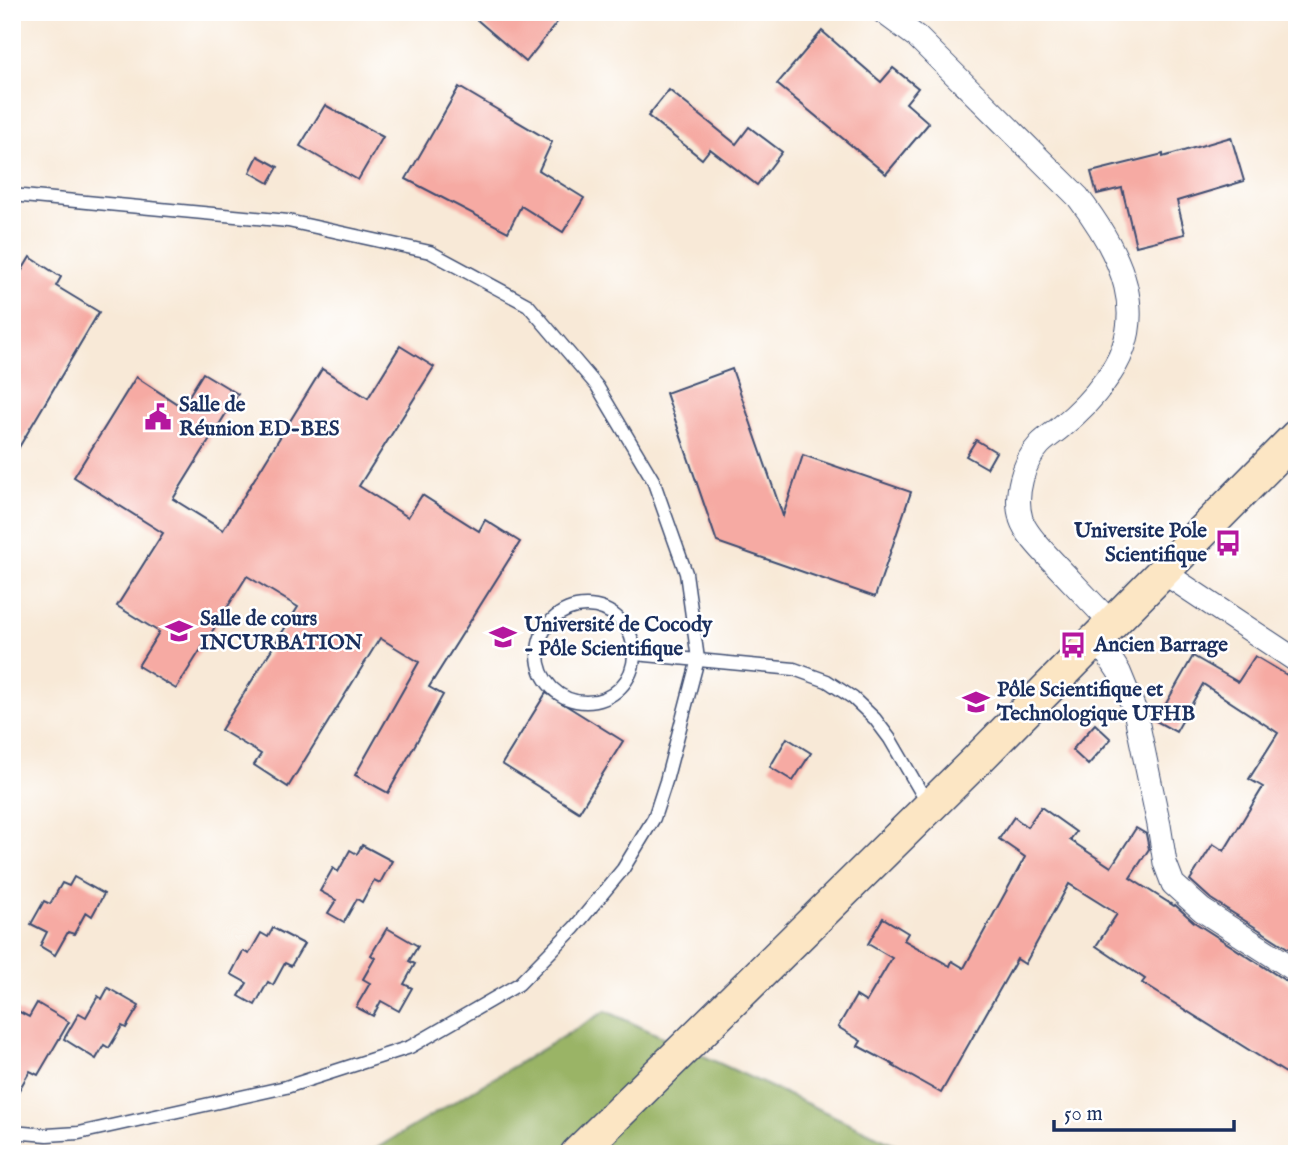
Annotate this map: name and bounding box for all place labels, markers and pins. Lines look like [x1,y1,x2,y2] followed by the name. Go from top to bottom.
[179,392,340,443] place label: Salle de Réunion ED-BES
[143,402,173,432] public building icon: Salle de Réunion ED-BES
[1073,518,1207,569] place label: Universite Pole Scientifique
[1213,528,1243,558] bus stop icon: Universite Pole Scientifique
[200,606,363,657] place label: Salle de cours INCURBATION
[523,612,713,663] place label: Université de Cocody - Pôle Scientifique
[164,616,194,646] school or university icon: Salle de cours INCURBATION
[488,622,518,652] school or university icon: Université de Cocody - Pôle Scientifique
[1058,630,1088,660] bus stop icon: Ancien Barrage
[1093,632,1228,659] place label: Ancien Barrage
[996,677,1195,728] place label: Pôle Scientifique et Technologique UFHB
[961,687,991,717] school or university icon: Pôle Scientifique et Technologique UFHB

